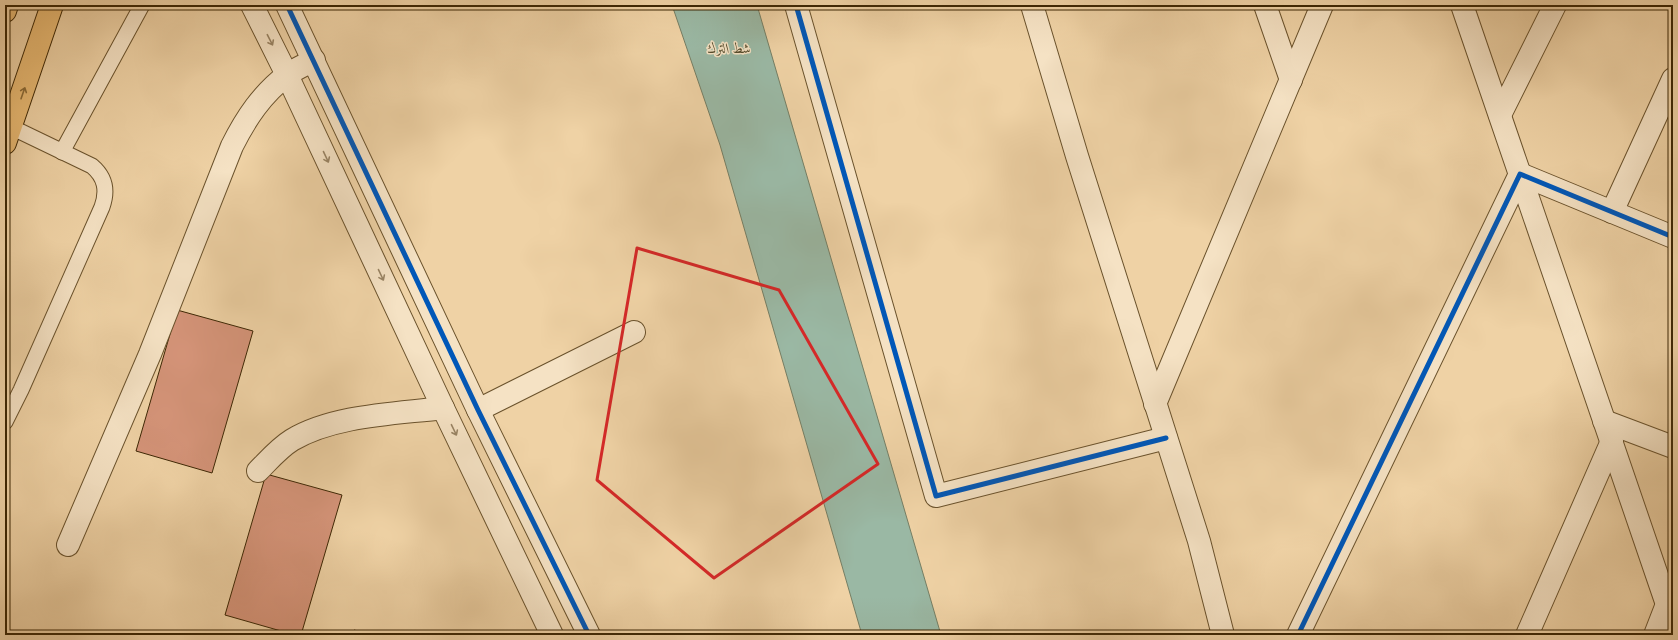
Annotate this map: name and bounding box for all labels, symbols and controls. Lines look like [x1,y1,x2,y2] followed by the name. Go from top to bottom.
[266,34,274,46] one-way arrow
[707,40,751,58] water label: شط الترك
[19,87,27,99] one-way arrow
[323,151,330,163] one-way arrow
[378,268,385,280] one-way arrow
[451,424,458,436] one-way arrow

